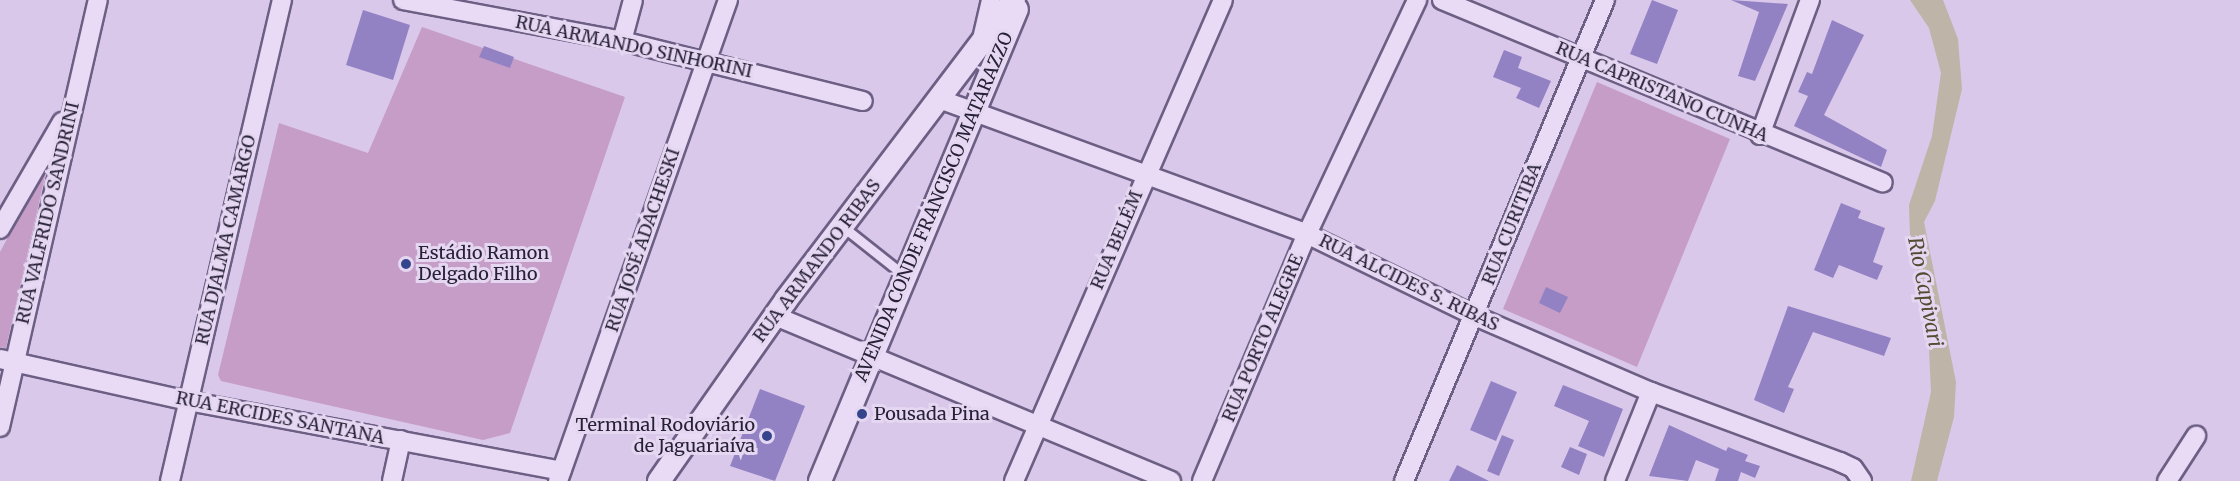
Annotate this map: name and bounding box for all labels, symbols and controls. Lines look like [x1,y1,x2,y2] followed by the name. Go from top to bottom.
[513,11,755,83] street label: RUA ARMANDO SINHORINI
[850,29,1018,385] street label: AVENIDA CONDE FRANCISCO MATARAZZO
[1553,37,1771,147] street label: RUA CAPRISTANO CUNHA
[12,100,84,326] street label: RUA VALFRIDO SANDRINI
[191,133,261,347] street label: RUA DJALMA CAMARGO
[601,145,685,335] street label: RUA JOSÉ ADACHESKI
[1478,160,1546,288] street label: RUA CURITIBA
[749,175,885,347] street label: RUA ARMANDO RIBAS
[1086,187,1148,293] street label: RUA BELÉM
[1315,230,1503,336] street label: RUA ALCIDES S. RIBAS
[1904,235,1948,349] water label: Rio Capivari
[418,243,549,286] place label: Estádio Ramon Delgado Filho
[1218,251,1308,425] street label: RUA PORTO ALEGRE
[399,257,413,271] marker: Estádio Ramon Delgado Filho
[174,387,386,449] street label: RUA ERCIDES SANTANA
[874,403,990,425] place label: Pousada Pina
[855,407,869,421] marker: Pousada Pina
[576,415,755,458] place label: Terminal Rodoviário de Jaguariaíva
[760,429,774,443] marker: Terminal Rodoviário de Jaguariaíva

